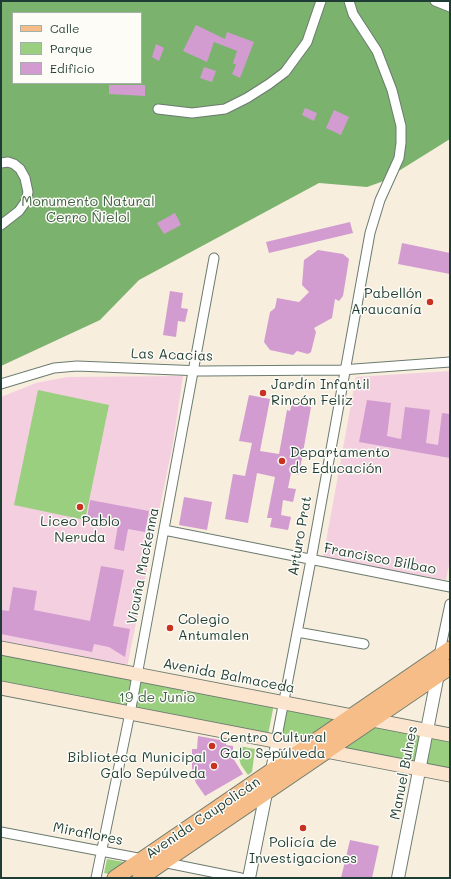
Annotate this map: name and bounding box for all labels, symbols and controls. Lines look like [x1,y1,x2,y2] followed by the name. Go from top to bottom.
[12,12,142,84] legend
[50,20,80,36] text: Calle
[50,40,93,56] text: Parque
[50,60,94,76] text: Edificio
[21,194,155,226] park label: Monumento Natural Cerro Ñielol
[351,286,422,318] place label: Pabellón Araucanía
[425,297,435,307] marker: Pabellón Araucanía
[131,345,213,365] street label: Las Acacias
[271,377,370,410] place label: Jardín Infantil Rincón Feliz
[258,388,268,398] marker: Jardín Infantil Rincón Feliz
[290,445,390,478] place label: Departamento de Educación
[277,456,287,466] marker: Departamento de Educación
[285,495,315,577] street label: Arturo Prat
[75,502,85,512] marker: Liceo Pablo Neruda
[123,506,163,626] street label: Vicuña Mackenna
[40,514,120,546] place label: Liceo Pablo Neruda
[322,540,438,578] street label: Francisco Bilbao
[178,612,249,644] place label: Colegio Antumalen
[165,623,175,633] marker: Colegio Antumalen
[162,655,296,697] street label: Avenida Balmaceda
[119,690,195,706] park label: 19 de Junio
[387,725,421,821] street label: Manuel Bulnes
[220,730,327,762] place label: Centro Cultural Galo Sepúlveda
[207,741,217,751] marker: Centro Cultural Galo Sepúlveda
[67,750,206,782] place label: Biblioteca Municipal Galo Sepúlveda
[209,761,219,771] marker: Biblioteca Municipal Galo Sepúlveda
[143,773,263,863] street label: Avenida Caupolicán
[52,819,124,849] street label: Miraflores
[298,823,308,833] marker: Policía de Investigaciones
[249,835,357,868] place label: Policía de Investigaciones

